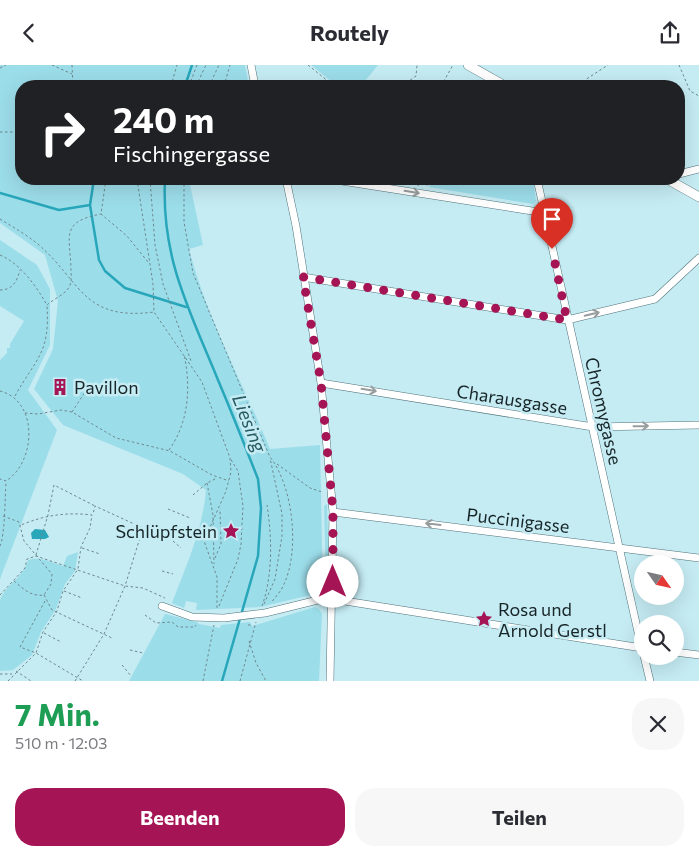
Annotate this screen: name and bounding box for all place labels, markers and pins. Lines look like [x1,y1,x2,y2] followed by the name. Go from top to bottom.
[531,198,573,249] pin
[74,376,139,398] place label: Pavillon
[50,377,70,397] building icon: Pavillon
[115,520,217,542] place label: Schlüpfstein
[221,521,241,541] place icon: Schlüpfstein
[498,598,607,641] place label: Rosa und Arnold Gerstl
[474,609,494,629] place icon: Rosa und Arnold Gerstl

